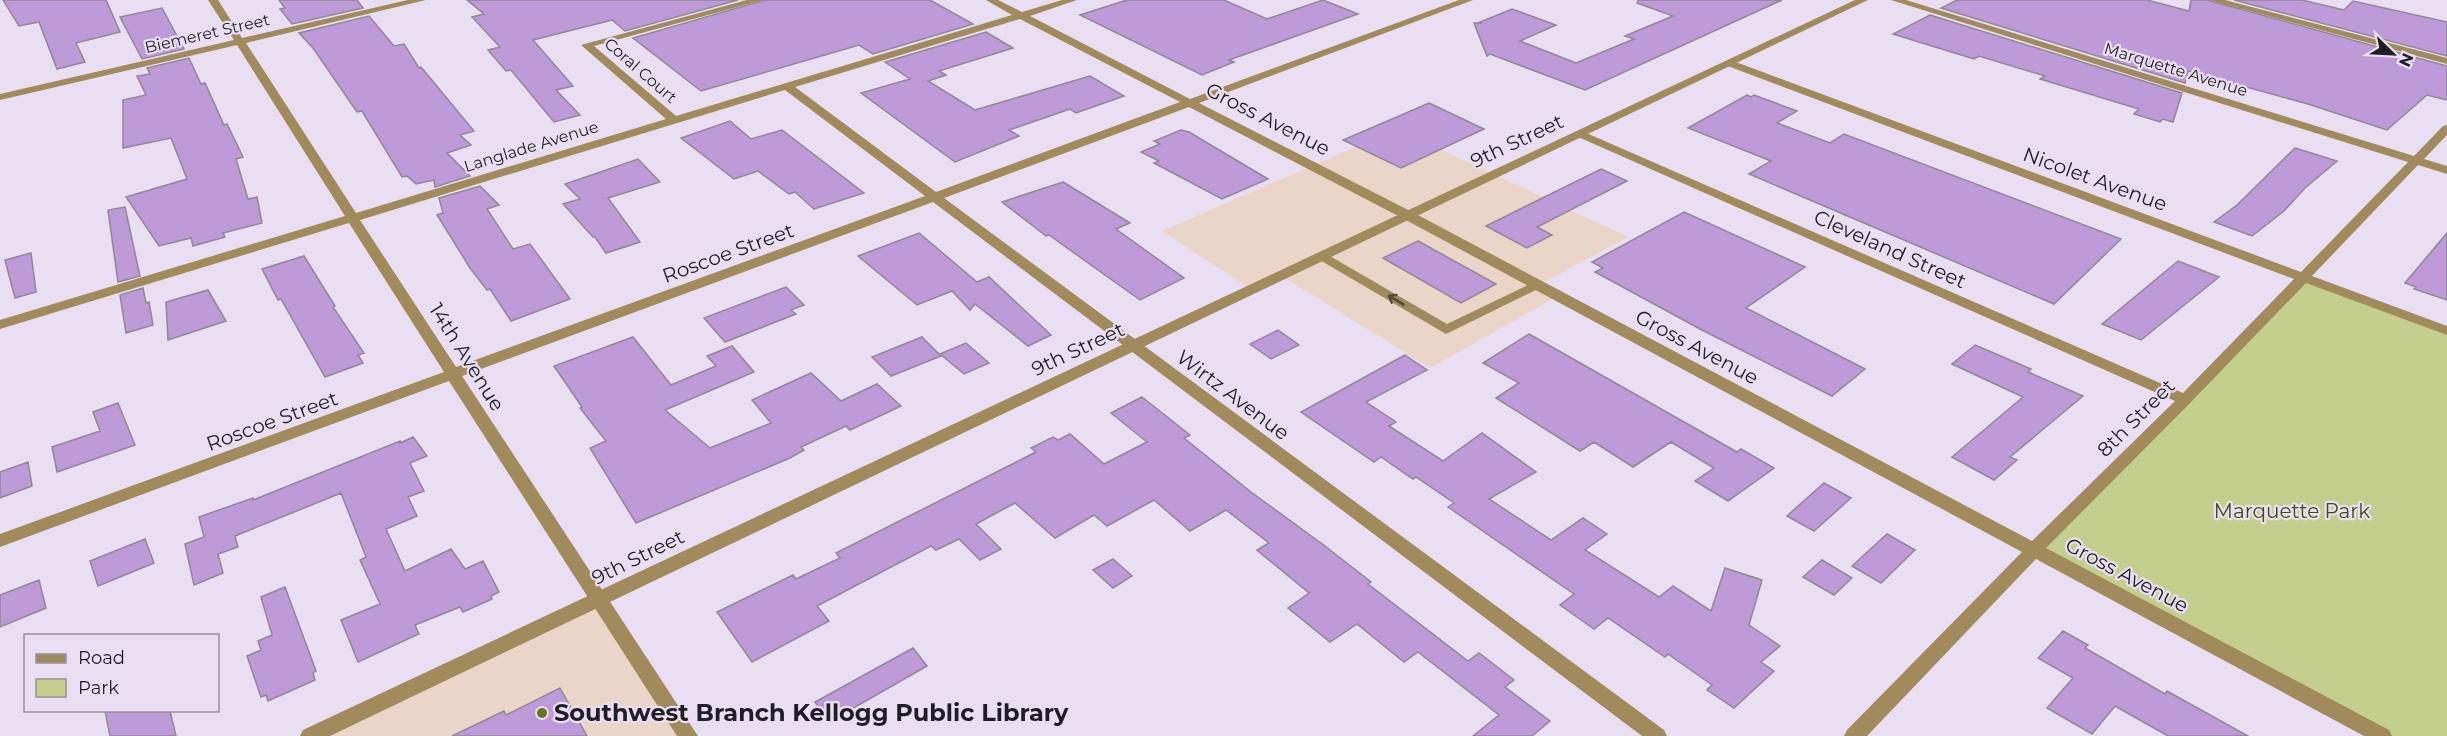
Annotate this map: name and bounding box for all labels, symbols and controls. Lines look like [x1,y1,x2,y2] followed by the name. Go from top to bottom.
[143,10,272,57] street label: Biemeret Street
[2363,24,2423,84] north arrow
[601,34,681,107] street label: Coral Court
[2102,39,2250,100] street label: Marquette Avenue
[2395,50,2418,70] text: N
[1202,77,1334,161] street label: Gross Avenue
[1467,109,1567,173] street label: 9th Street
[462,117,601,176] street label: Langlade Avenue
[2020,142,2170,216] street label: Nicolet Avenue
[1810,205,1970,293] street label: Cleveland Street
[659,218,797,288] street label: Roscoe Street
[1388,293,1405,305] one-way arrow
[424,299,510,415] street label: 14th Avenue
[1631,304,1763,390] street label: Gross Avenue
[1028,317,1128,381] street label: 9th Street
[1172,345,1294,445] street label: Wirtz Avenue
[2092,374,2180,462] street label: 8th Street
[203,386,341,456] street label: Roscoe Street
[2214,499,2370,523] park label: Marquette Park
[588,524,688,590] street label: 9th Street
[2061,532,2193,618] street label: Gross Avenue
[24,634,219,712] legend
[78,647,125,669] text: Road
[78,677,119,699] text: Park
[554,698,1069,727] place label: Southwest Branch Kellogg Public Library
[535,706,549,720] marker: Southwest Branch Kellogg Public Library

